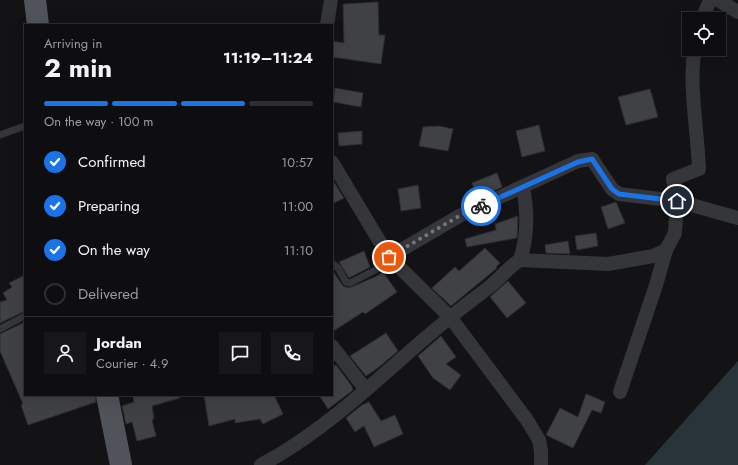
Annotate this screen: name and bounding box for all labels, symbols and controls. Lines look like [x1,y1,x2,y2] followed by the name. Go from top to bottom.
[682,12,726,56] map controls
[682,12,726,56] button: locate
[44,34,102,53] text: Arriving in
[223,47,313,69] text: 11:19–11:24
[44,49,112,87] text: 2 min
[44,112,153,131] text: On the way · 100 m
[44,151,66,173] icon: check
[78,151,146,173] text: Confirmed
[281,153,313,172] text: 10:57
[660,184,694,218] pin
[461,186,501,226] courier
[666,190,688,212] icon: home
[44,195,66,217] icon: check
[78,195,140,217] text: Preparing
[470,195,492,217] icon: bike
[282,197,313,216] text: 11:00
[44,239,66,261] icon: check
[78,239,150,261] text: On the way
[372,240,406,274] pin
[284,241,313,260] text: 11:10
[378,246,400,268] icon: bag
[78,283,139,305] text: Delivered
[44,332,86,374] button: person
[96,332,142,354] text: Jordan
[219,332,261,374] button: chat
[271,332,313,374] button: phone
[96,354,169,373] text: Courier · 4.9

